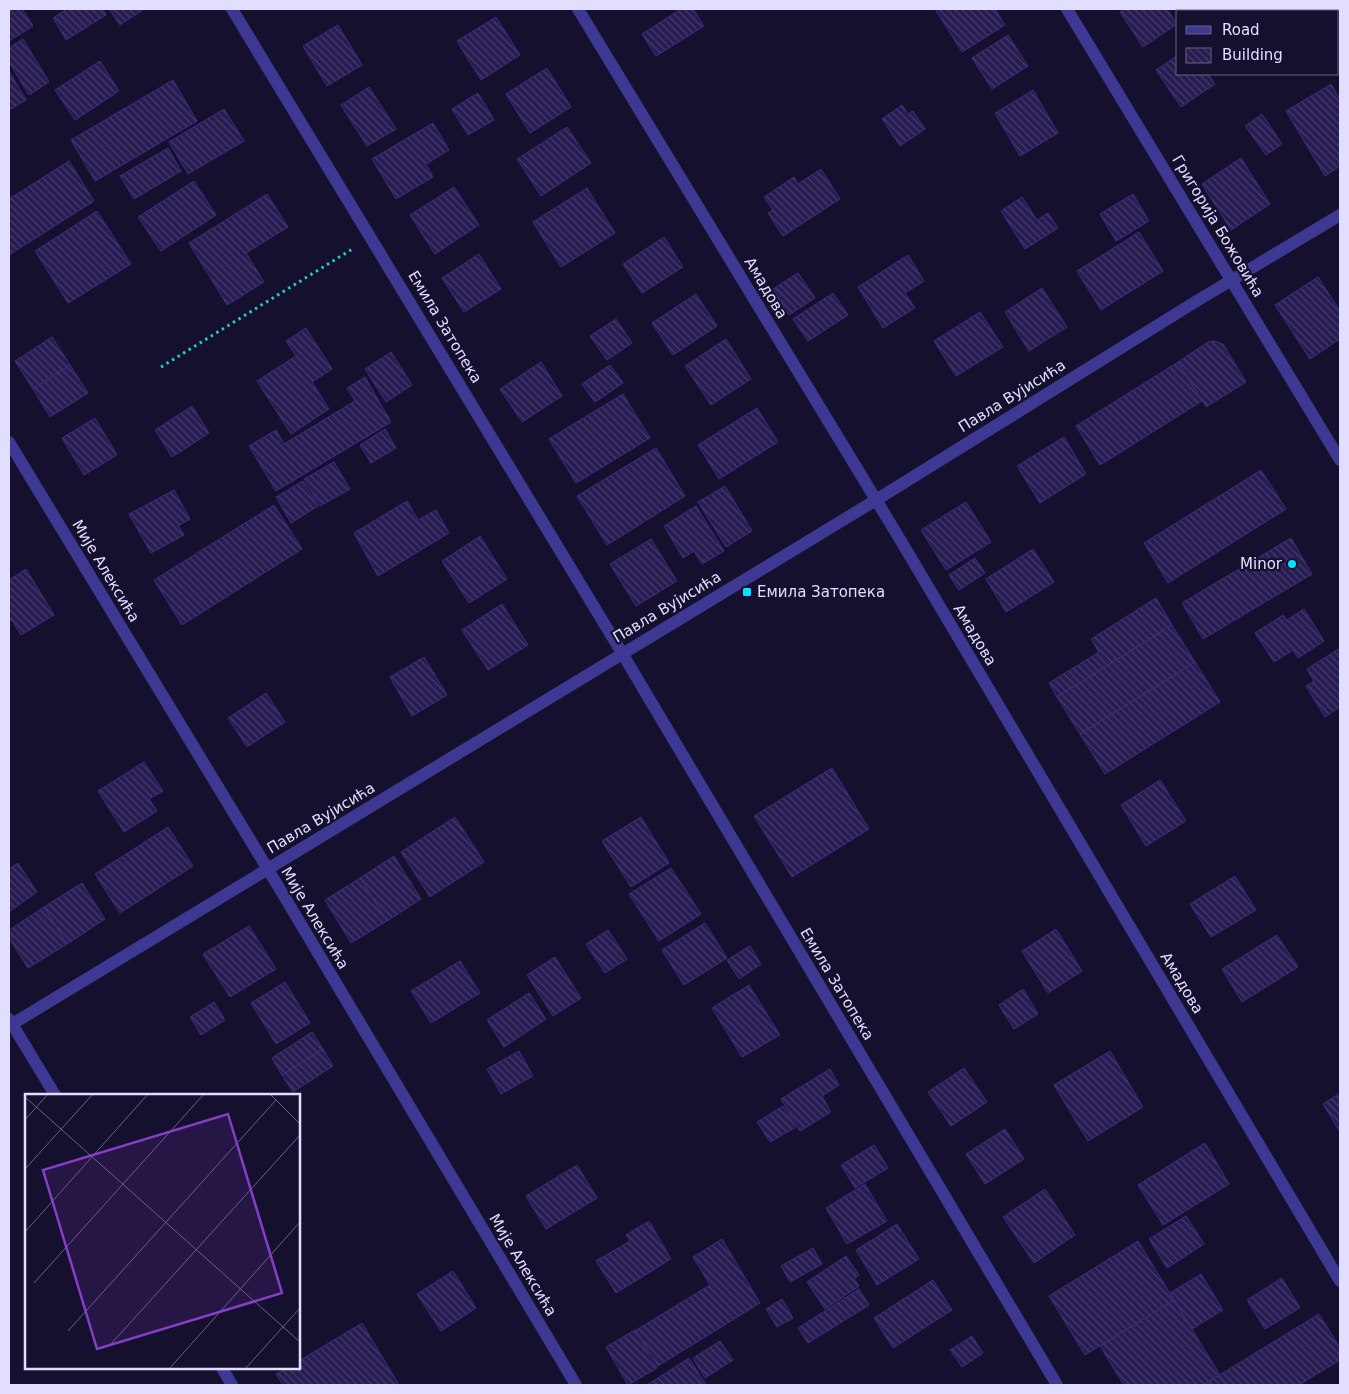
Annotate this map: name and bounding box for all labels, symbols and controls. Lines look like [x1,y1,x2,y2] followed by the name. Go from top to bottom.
[1176,10,1339,75] legend
[1222,21,1260,39] text: Road
[1222,46,1283,64] text: Building
[1168,152,1268,300] street label: Григорија Божовића
[741,254,791,322] street label: Амадова
[404,267,486,387] street label: Емила Затопека
[955,356,1069,436] street label: Павла Вујисића
[68,517,144,625] street label: Мије Алексића
[1240,555,1283,573] place label: Minor
[1286,558,1298,570] marker: Minor
[610,568,724,646] street label: Павла Вујисића
[757,583,885,601] place label: Емила Затопека
[741,586,753,598] marker: Емила Затопека
[950,601,1000,669] street label: Амадова
[264,779,378,857] street label: Павла Вујисића
[277,864,353,972] street label: Мије Алексића
[796,924,878,1044] street label: Емила Затопека
[1157,949,1207,1017] street label: Амадова
[25,1094,300,1369] inset map
[485,1211,561,1319] street label: Мије Алексића

